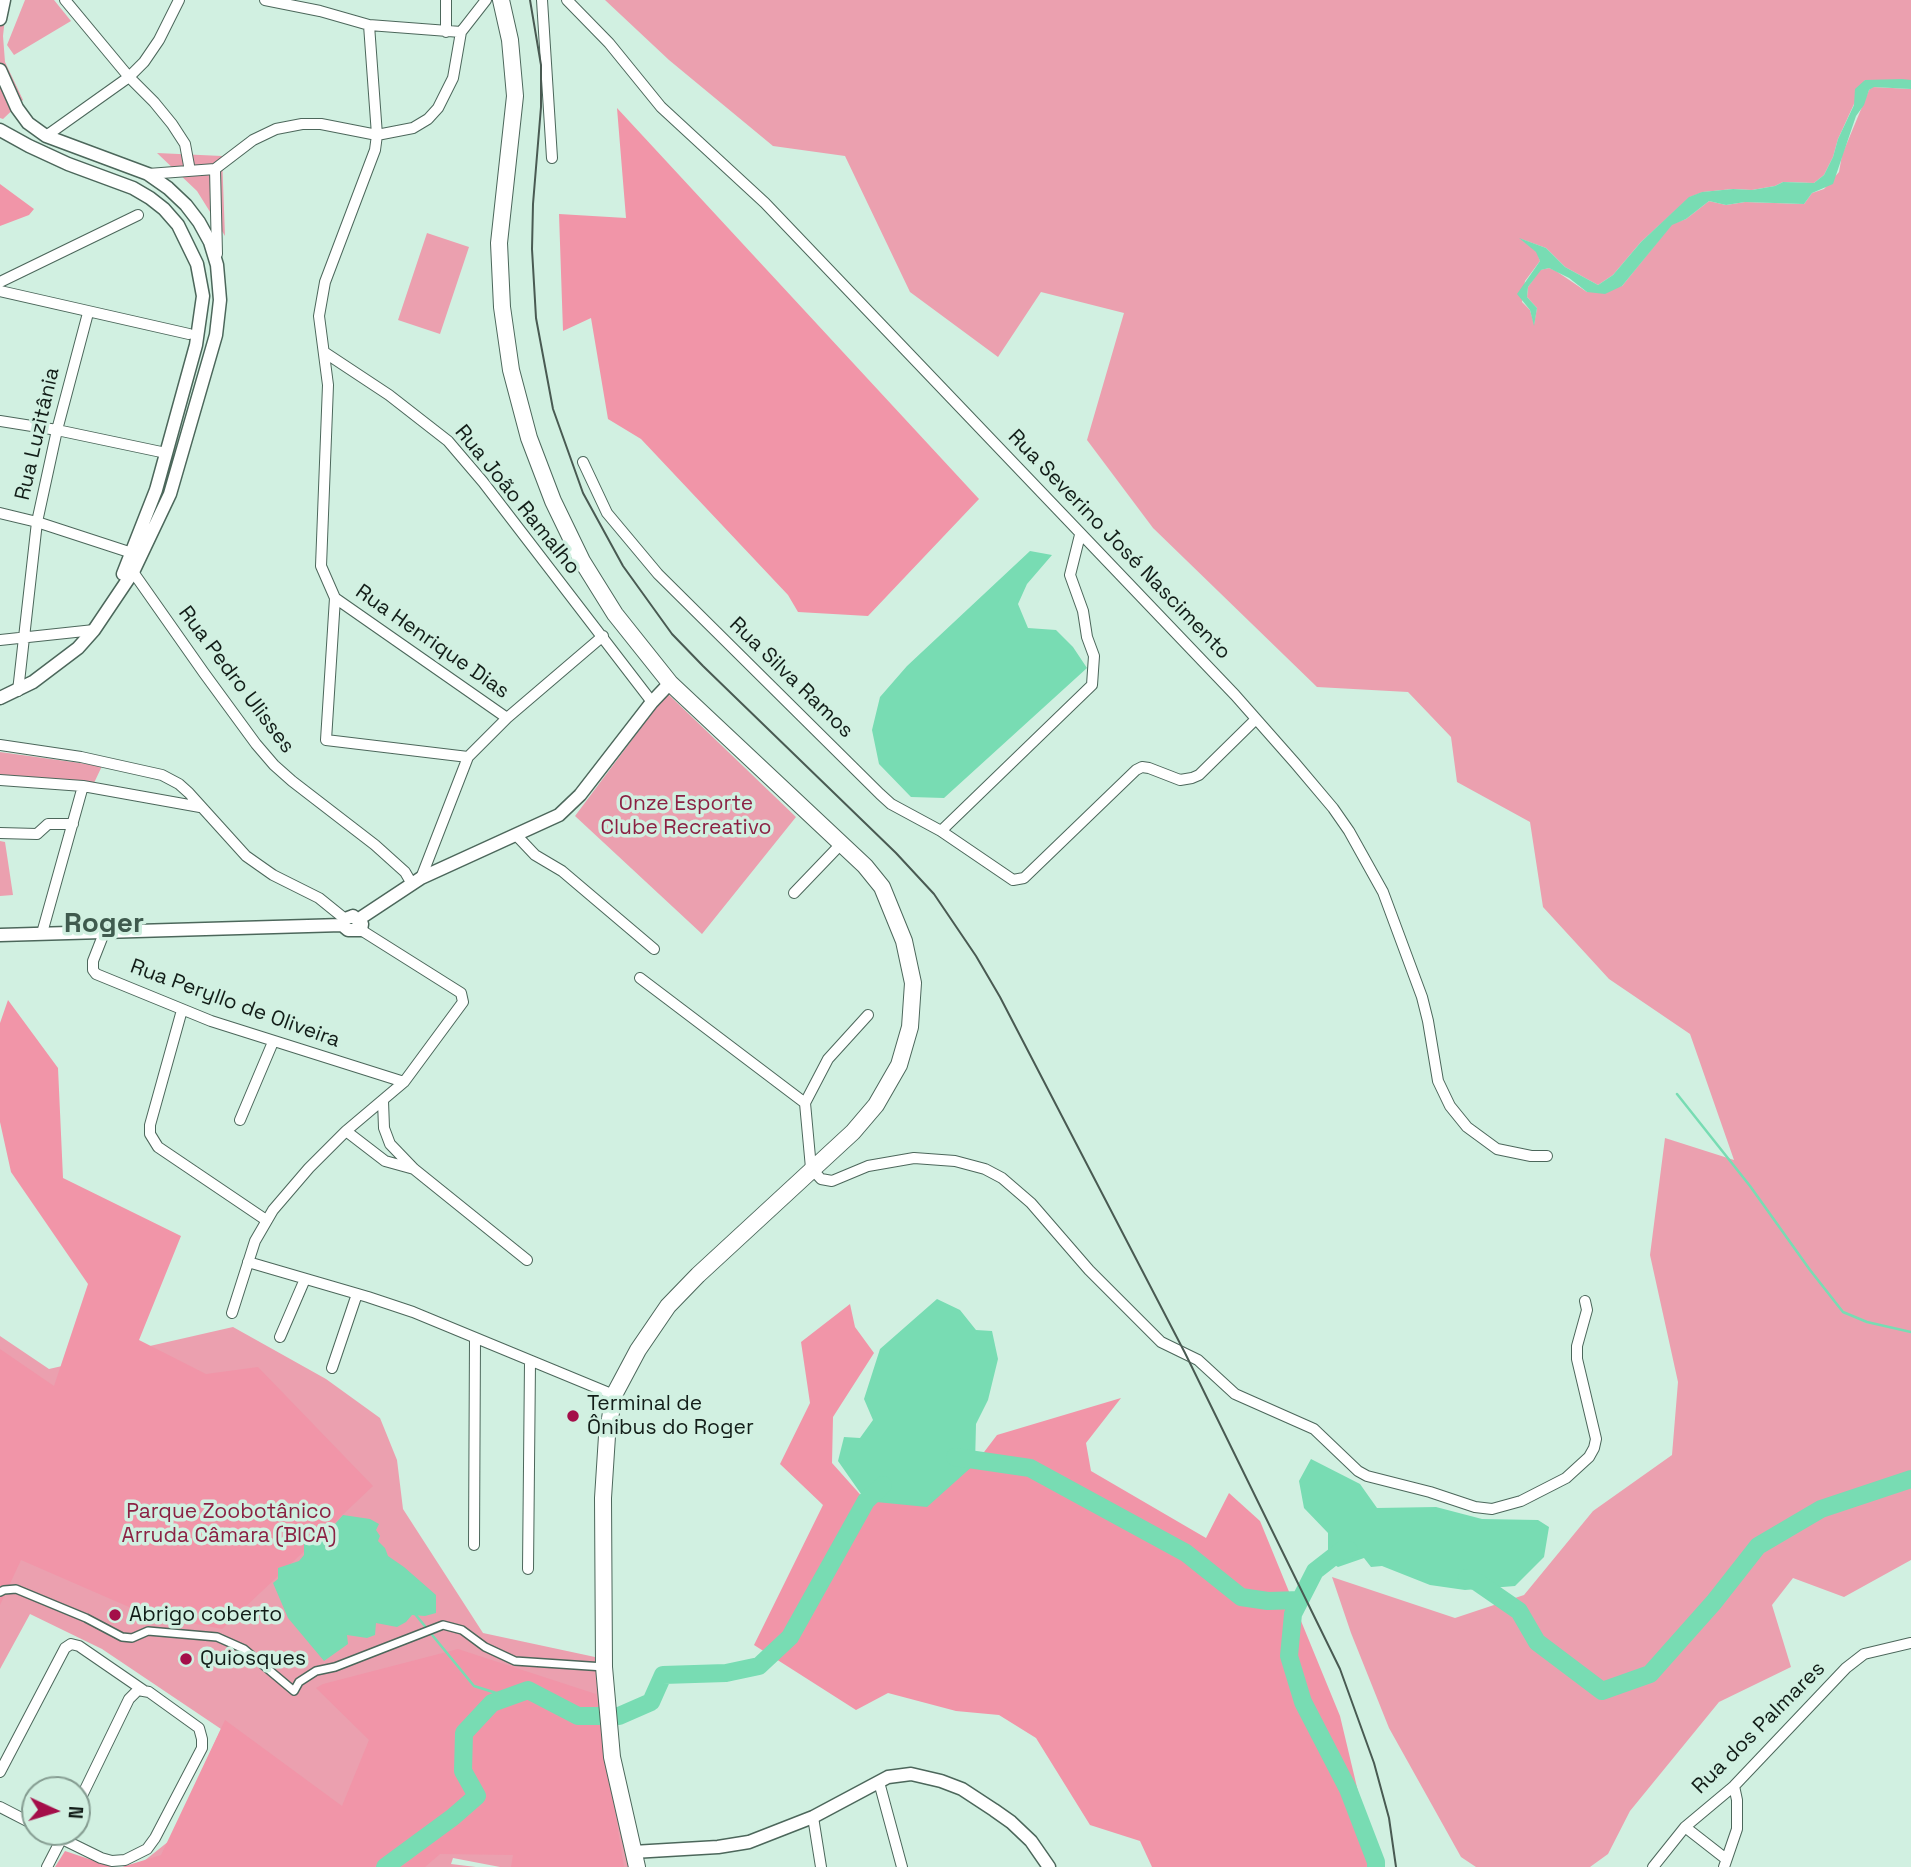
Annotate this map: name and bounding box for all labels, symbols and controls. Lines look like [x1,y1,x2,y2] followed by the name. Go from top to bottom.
[10,365,66,503] street label: Rua Luzitânia
[449,420,585,580] street label: Rua João Ramalho
[1002,425,1236,665] street label: Rua Severino José Nascimento
[350,579,514,705] street label: Rua Henrique Dias
[172,601,300,759] street label: Rua Pedro Ulisses
[724,612,858,744] street label: Rua Silva Ramos
[600,791,772,841] park label: Onze Esporte Clube Recreativo
[64,907,144,941] district label: Roger
[127,954,343,1054] street label: Rua Peryllo de Oliveira
[587,1391,754,1441] place label: Terminal de Ônibus do Roger
[565,1408,581,1424] marker: Terminal de Ônibus do Roger
[122,1499,336,1549] park label: Parque Zoobotânico Arruda Câmara (BICA)
[129,1602,282,1628] place label: Abrigo coberto
[107,1607,123,1623] marker: Abrigo coberto
[200,1646,306,1672] place label: Quiosques
[178,1651,194,1667] marker: Quiosques
[1687,1656,1831,1800] street label: Rua dos Palmares
[21,1776,91,1846] north arrow
[63,1805,88,1820] text: N

